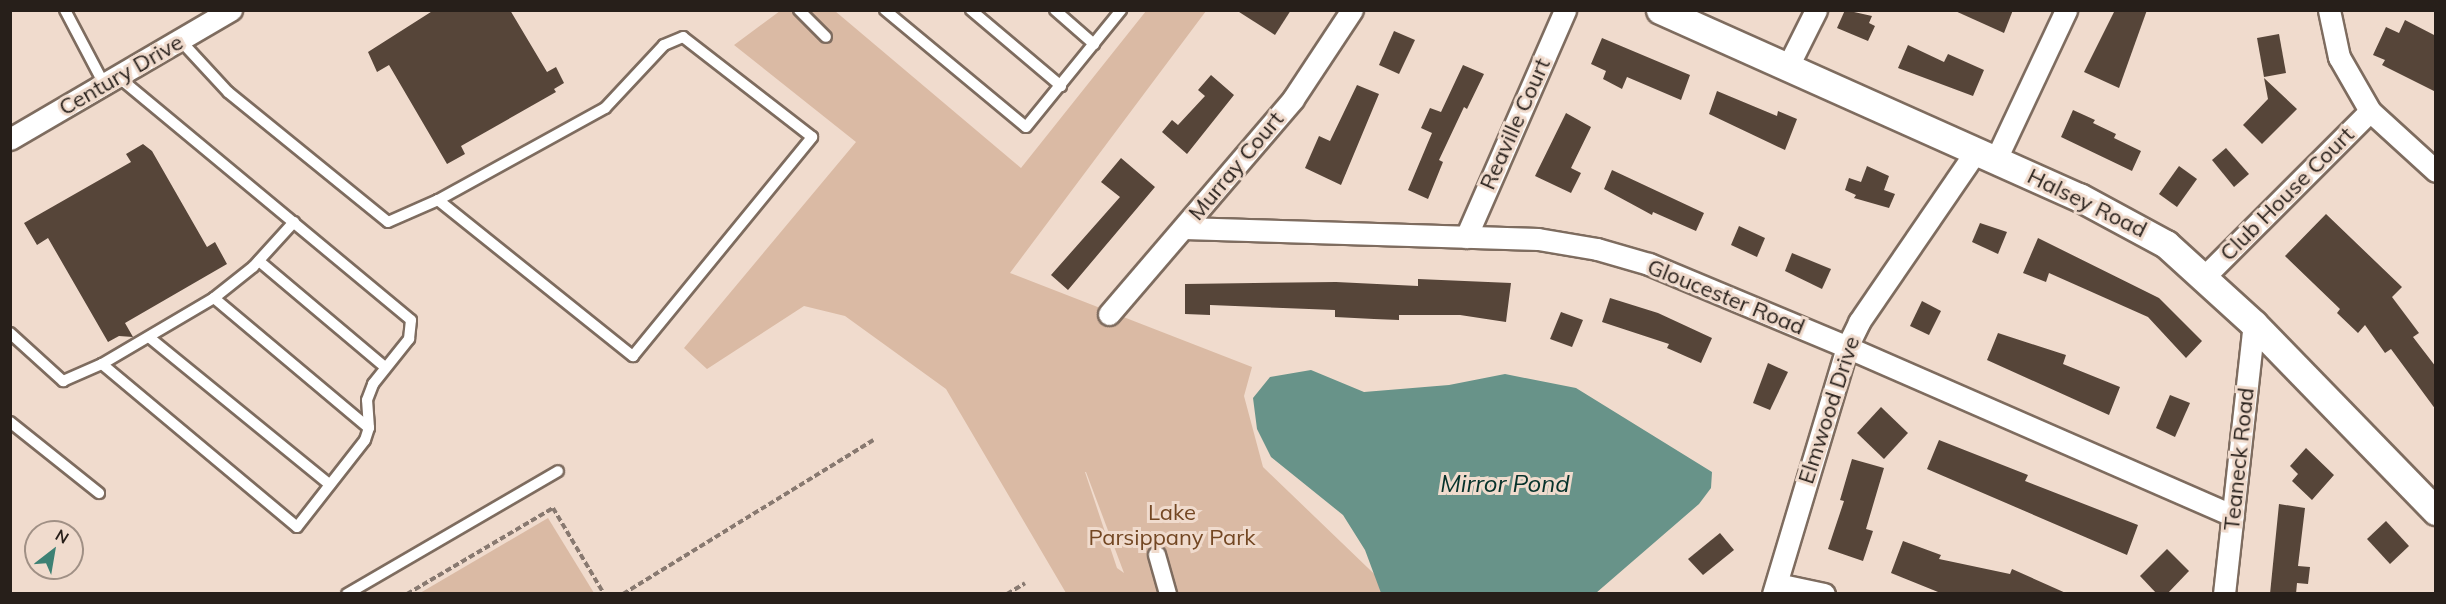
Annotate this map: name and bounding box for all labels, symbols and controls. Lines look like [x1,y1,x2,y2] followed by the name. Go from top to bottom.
[54,29,188,121] street label: Century Drive
[1474,54,1556,194] street label: Reaville Court
[1183,106,1289,226] street label: Murray Court
[2215,122,2359,266] street label: Club House Court
[2023,163,2151,243] street label: Halsey Road
[1644,253,1808,341] street label: Gloucester Road
[1793,333,1865,487] street label: Elmwood Drive
[2218,386,2260,532] street label: Teaneck Road
[1440,470,1570,498] water label: Mirror Pond
[1088,499,1256,550] park label: Lake Parsippany Park
[24,520,84,580] north arrow
[52,525,73,548] text: N

